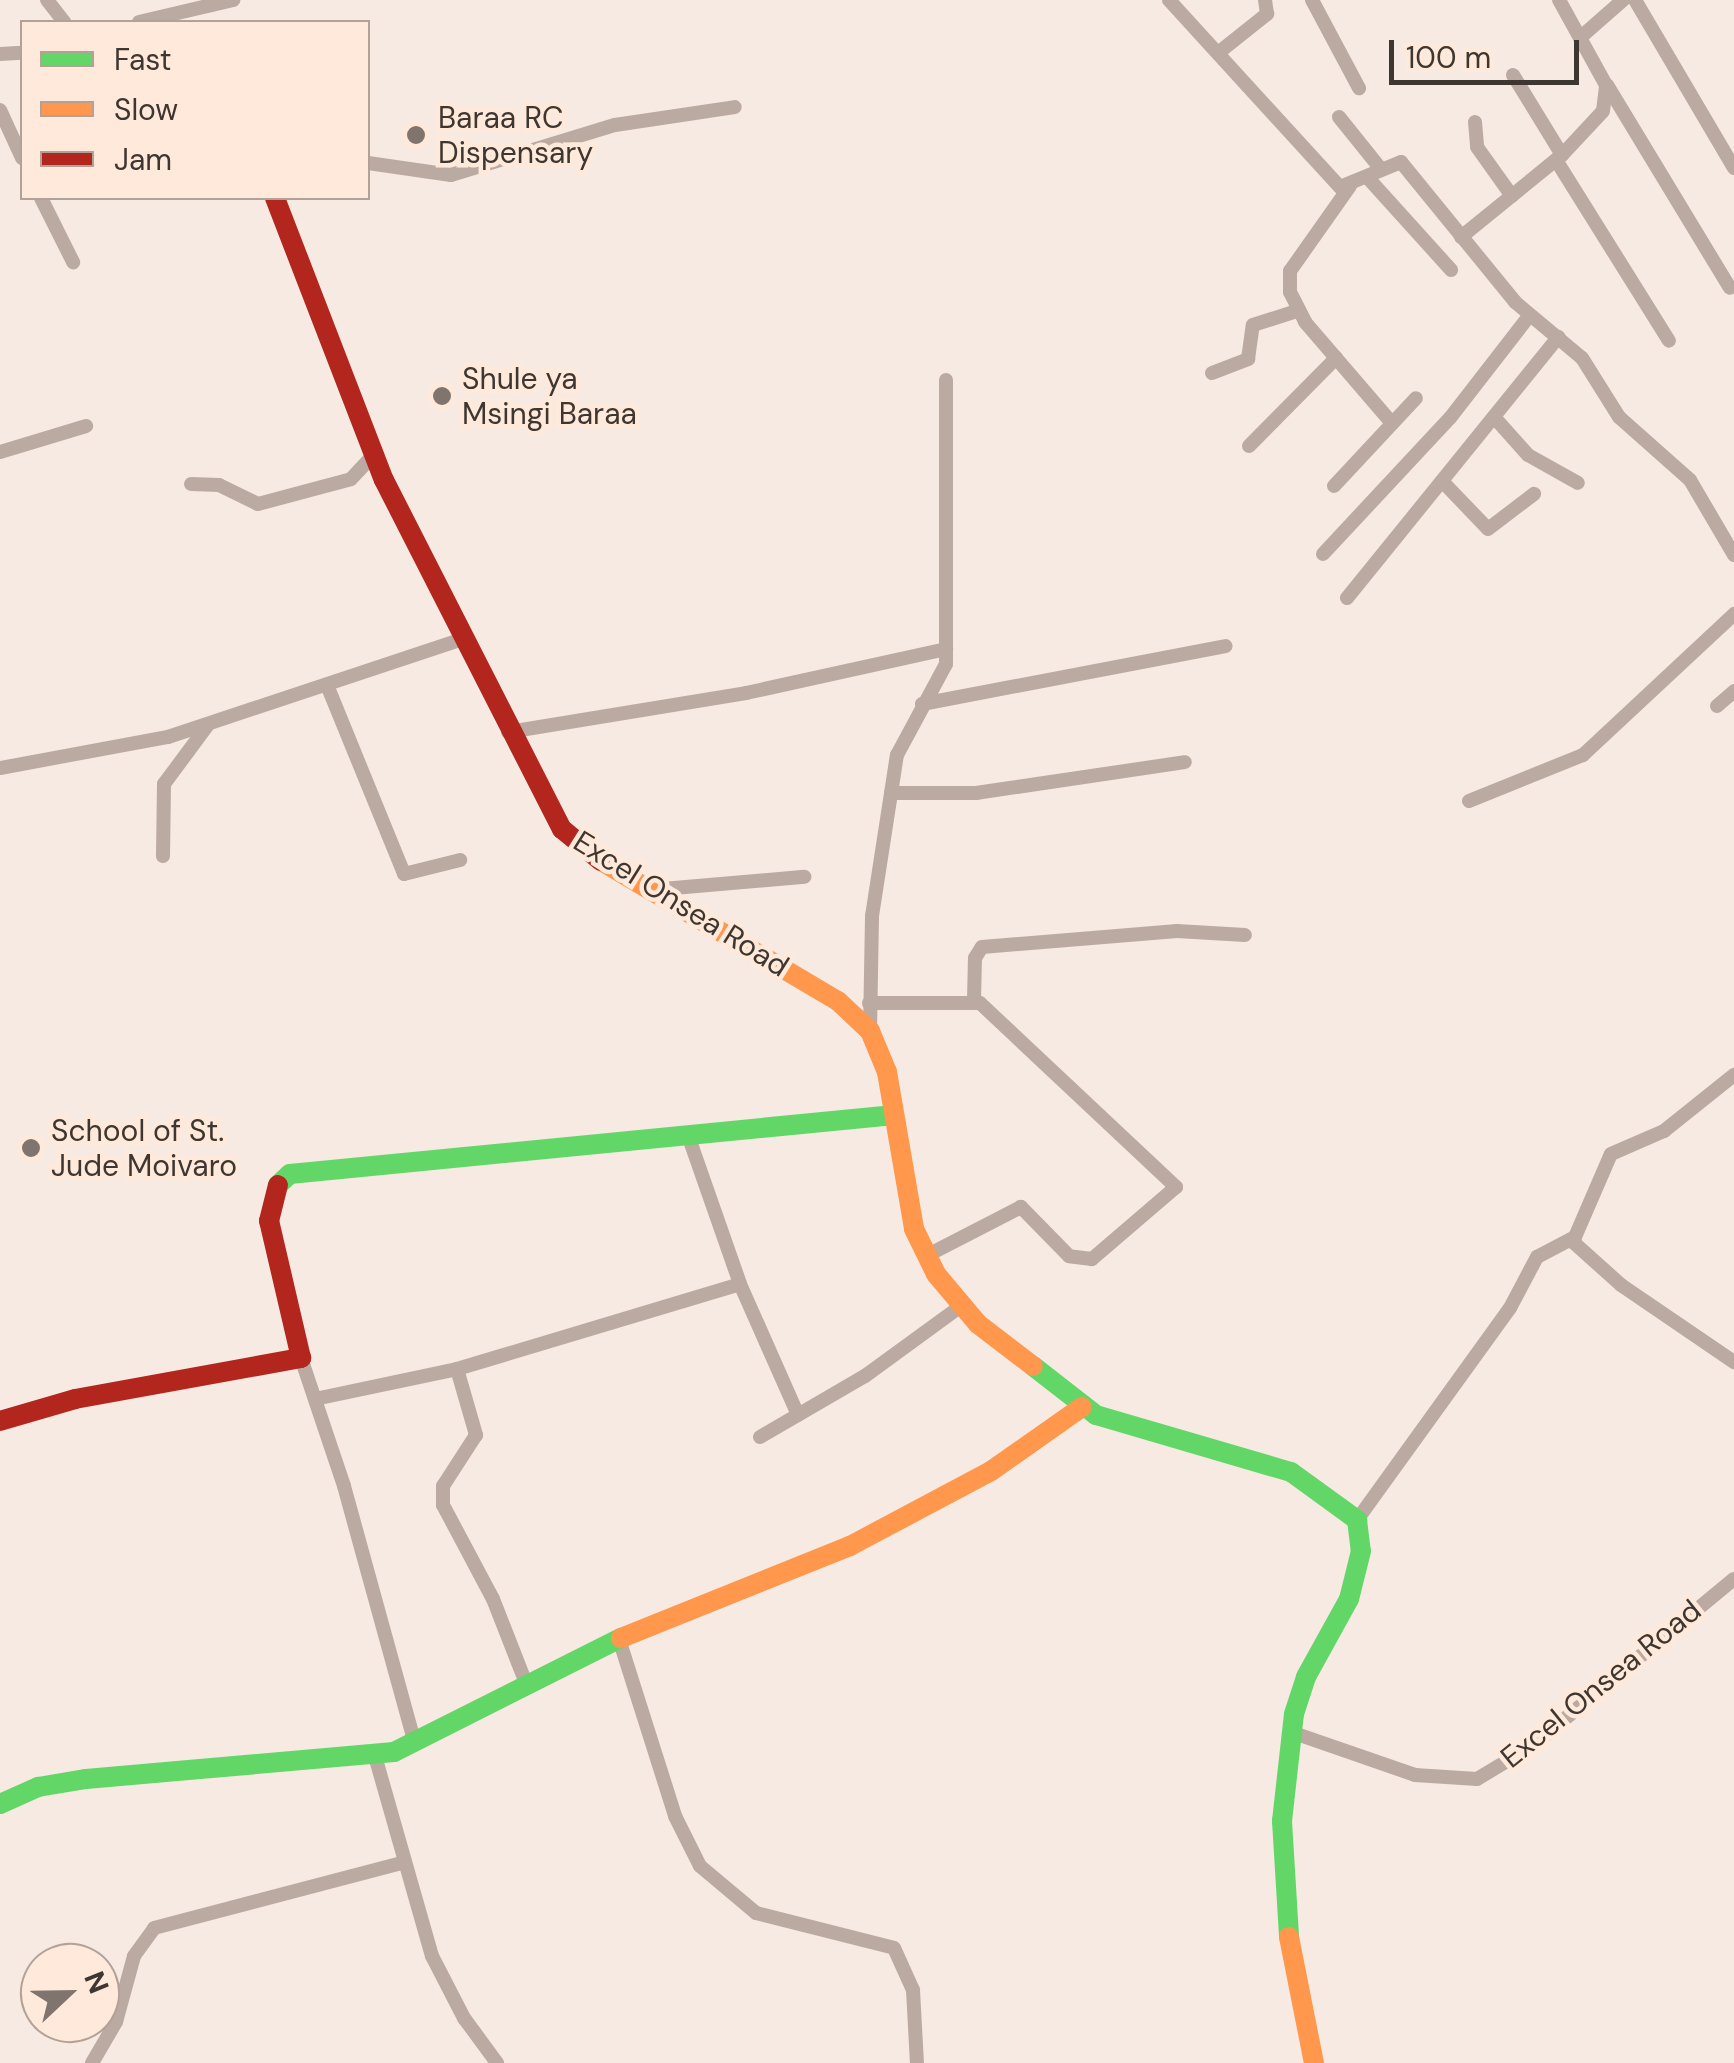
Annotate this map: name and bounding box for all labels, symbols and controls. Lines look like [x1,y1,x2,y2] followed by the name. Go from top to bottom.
[20,20,370,200] legend
[1394,20,1584,82] scale bar
[1406,38,1491,77] text: 100 m
[114,40,172,79] text: Fast
[114,90,178,129] text: Slow
[438,100,593,170] place label: Baraa RC Dispensary
[403,122,429,148] marker: Baraa RC Dispensary
[114,140,172,179] text: Jam
[462,361,637,432] place label: Shule ya Msingi Baraa
[431,385,453,407] marker: Shule ya Msingi Baraa
[567,823,795,985] street label: Excel Onsea Road
[51,1113,237,1184] place label: School of St. Jude Moivaro
[20,1137,42,1159] marker: School of St. Jude Moivaro
[1494,1592,1708,1776] street label: Excel Onsea Road
[20,1943,120,2043] north arrow
[75,1966,117,1999] text: N

